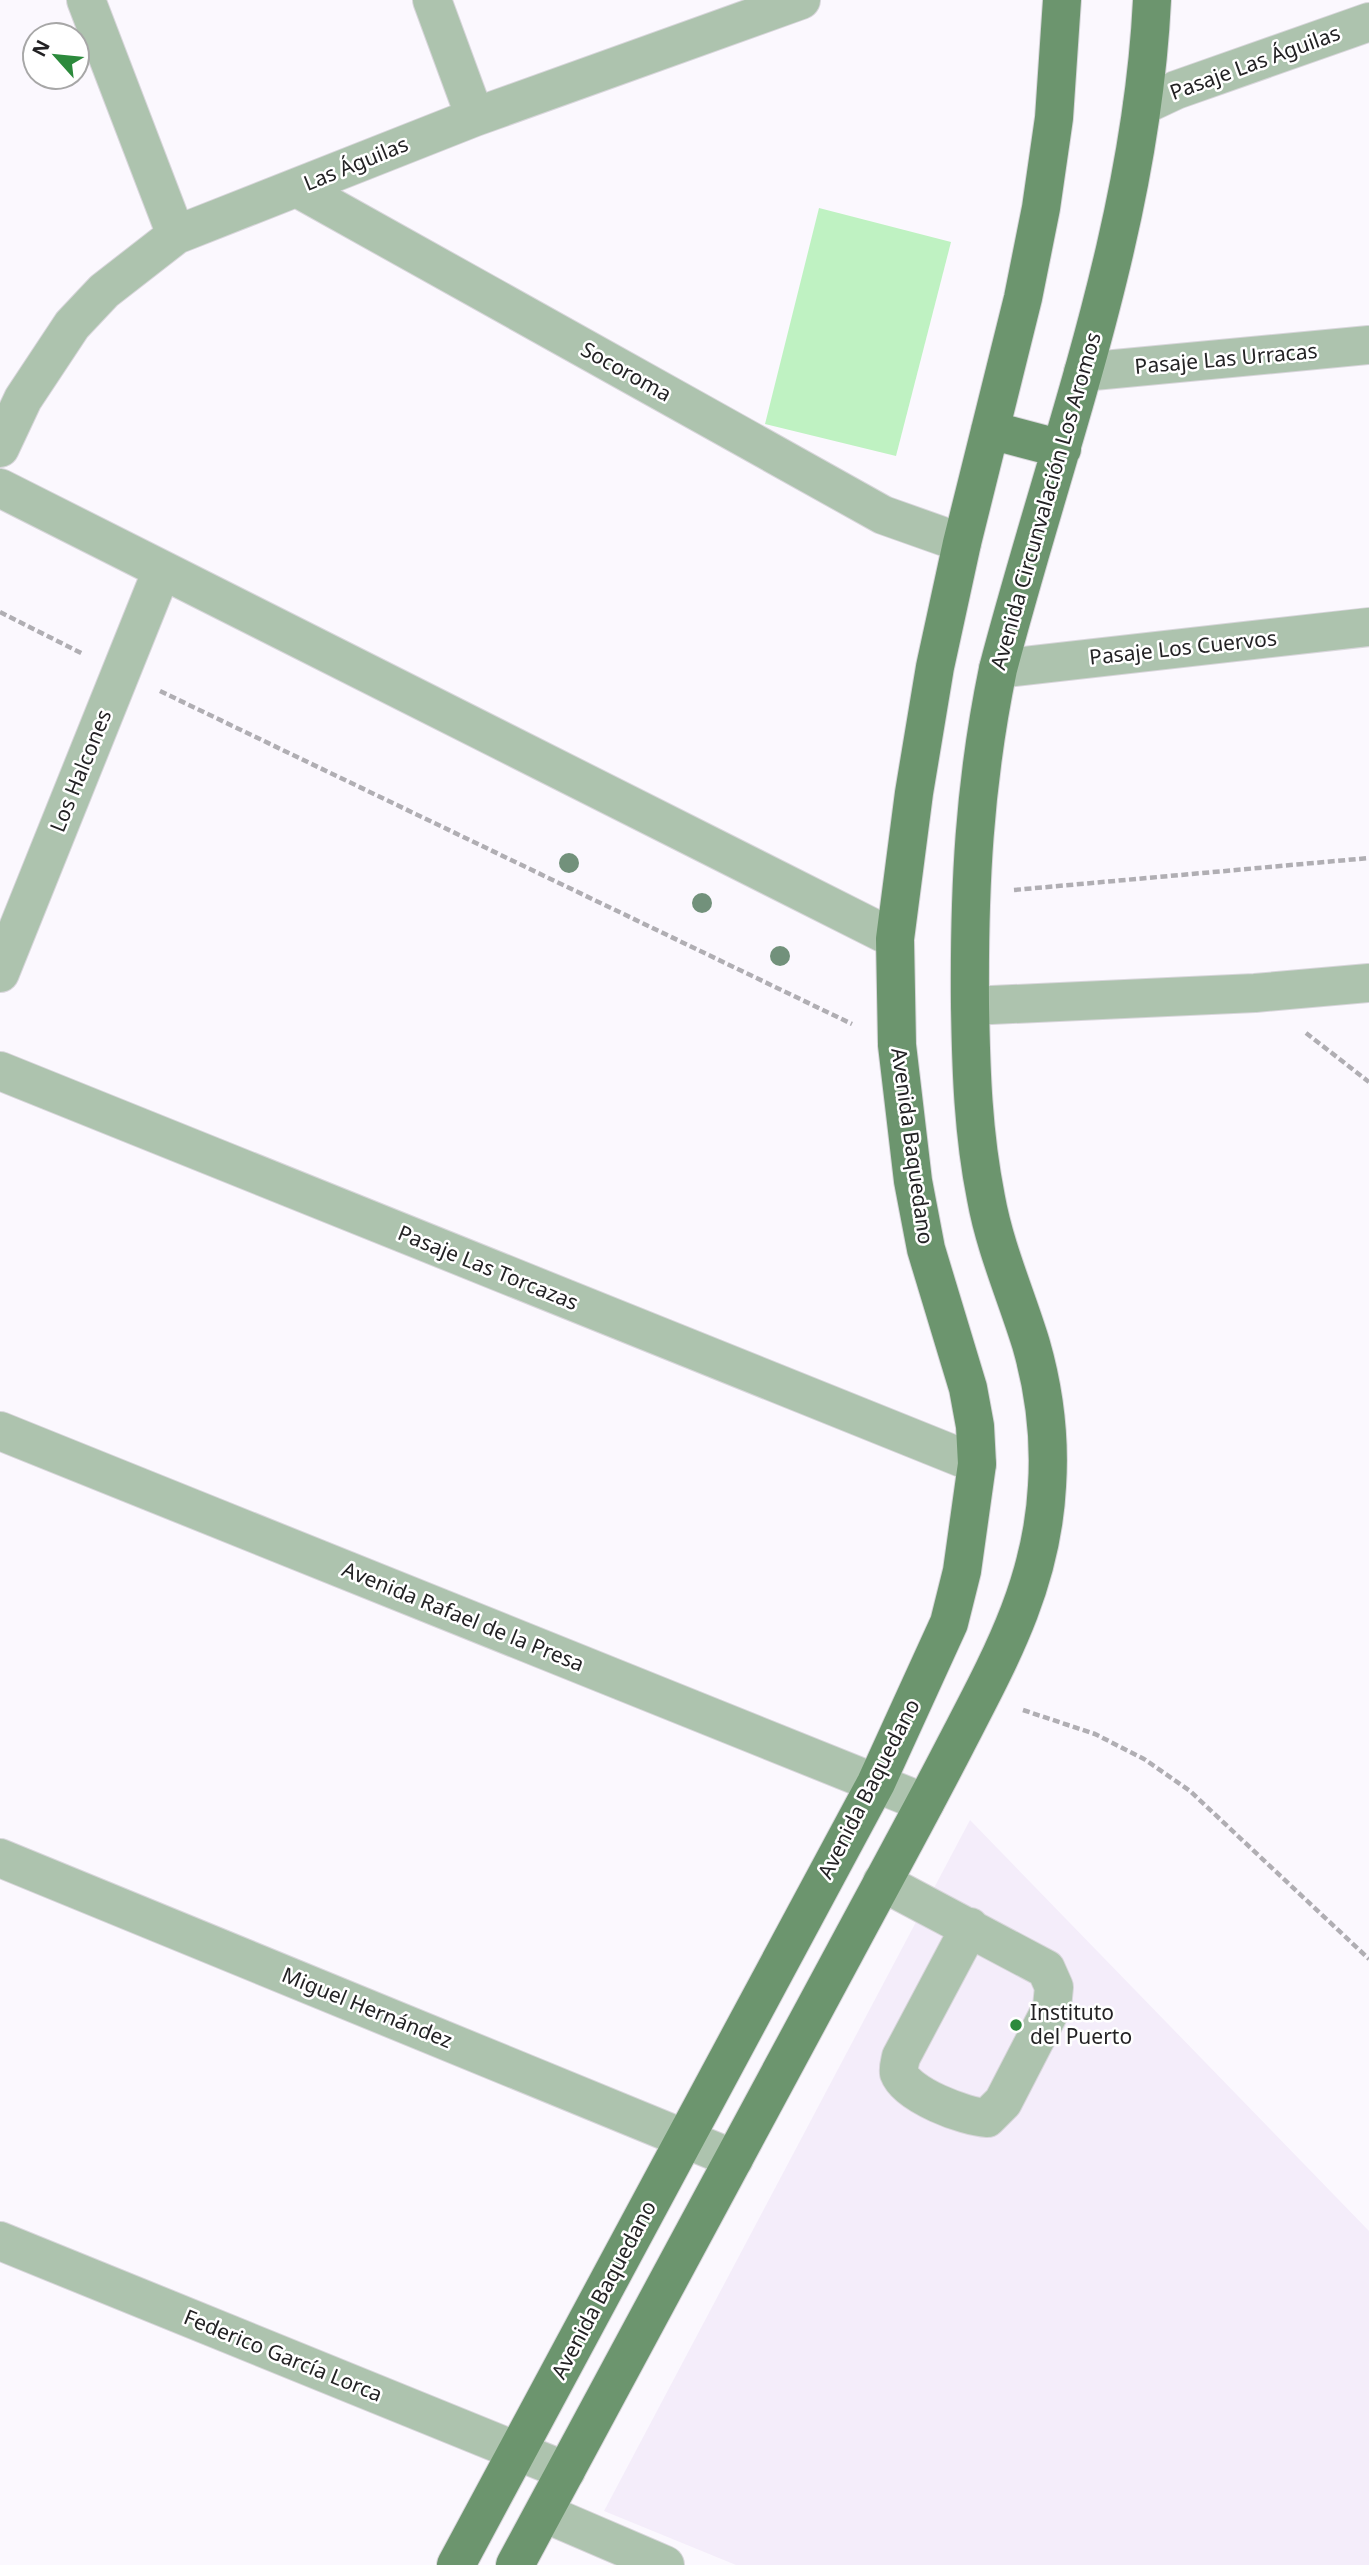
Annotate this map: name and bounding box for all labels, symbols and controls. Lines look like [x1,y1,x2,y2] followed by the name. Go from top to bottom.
[1166,18,1344,106] street label: Pasaje Las Águilas
[21,21,91,91] north arrow
[26,35,56,61] text: N
[299,129,412,197] street label: Las Águilas
[983,329,1107,673] street label: Avenida Circunvalación Los Aromos
[576,335,677,407] street label: Socoroma
[1133,336,1318,380] street label: Pasaje Las Urracas
[1088,623,1278,671] street label: Pasaje Los Cuervos
[43,705,117,836] street label: Los Halcones
[885,1046,941,1246] street label: Avenida Baquedano
[394,1218,583,1316] street label: Pasaje Las Torcazas
[338,1555,588,1677] street label: Avenida Rafael de la Presa
[811,1694,926,1883] street label: Avenida Baquedano
[278,1960,457,2054] street label: Miguel Hernández
[1030,1998,1132,2050] place label: Instituto del Puerto
[1008,2017,1024,2033] marker: Instituto del Puerto
[544,2196,662,2384] street label: Avenida Baquedano
[180,2302,387,2408] street label: Federico García Lorca

